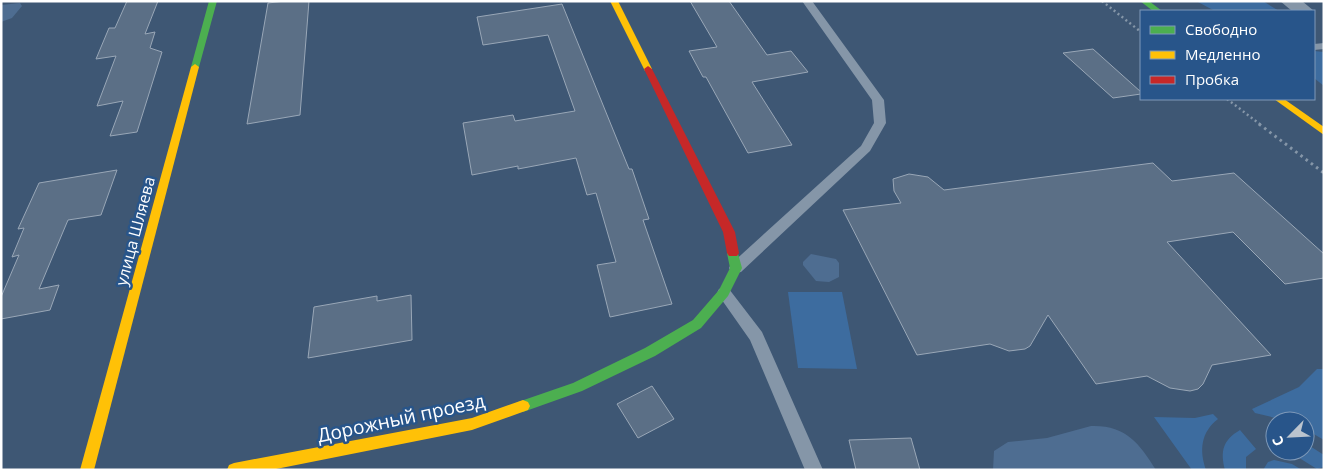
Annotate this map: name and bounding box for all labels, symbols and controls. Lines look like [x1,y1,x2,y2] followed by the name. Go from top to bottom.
[1140,10,1315,100] legend
[1185,19,1257,39] text: Свободно
[1185,44,1261,64] text: Медленно
[1185,69,1239,89] text: Пробка
[110,174,160,288] street label: улица Шляева
[315,388,487,448] street label: Дорожный проезд
[1265,411,1315,461] north arrow
[1267,433,1288,449] text: С

